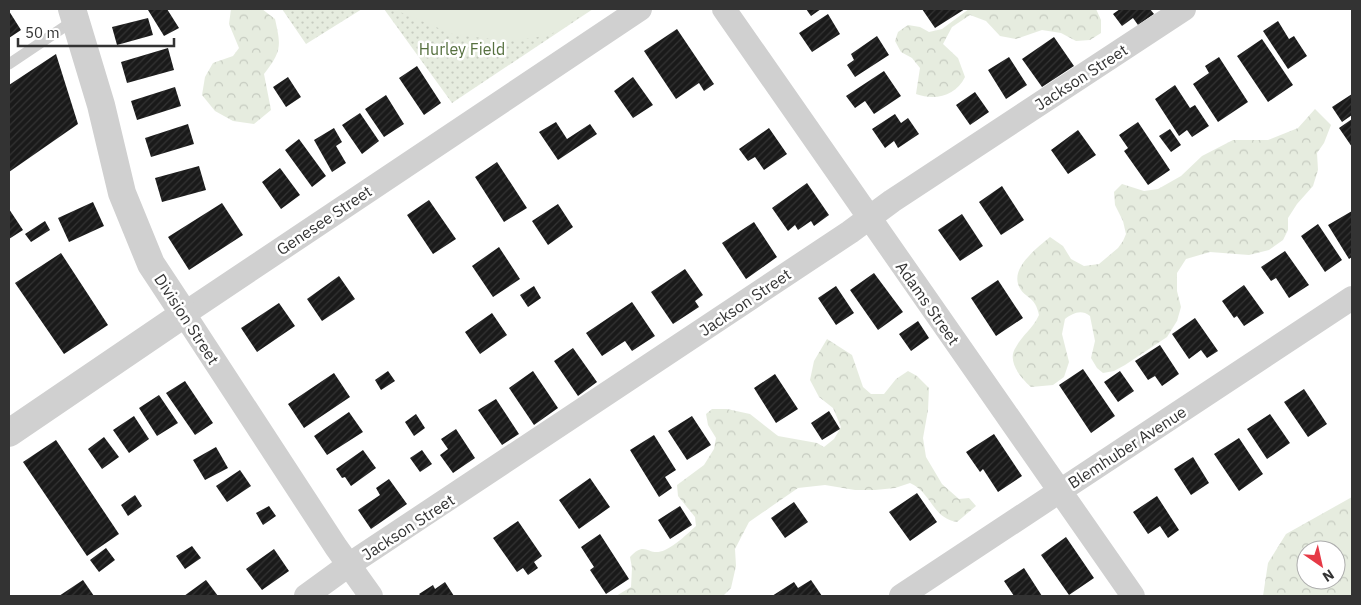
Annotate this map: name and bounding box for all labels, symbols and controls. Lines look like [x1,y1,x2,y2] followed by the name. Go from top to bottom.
[18,15,174,47] scale bar
[25,23,60,42] text: 50 m
[419,39,505,59] park label: Hurley Field
[1031,40,1131,114] street label: Jackson Street
[272,181,376,259] street label: Genesee Street
[892,257,964,349] street label: Adams Street
[695,264,795,340] street label: Jackson Street
[150,270,224,368] street label: Division Street
[1064,401,1190,493] street label: Blemhuber Avenue
[358,490,458,564] street label: Jackson Street
[1296,540,1346,590] north arrow
[1319,565,1338,586] text: N

